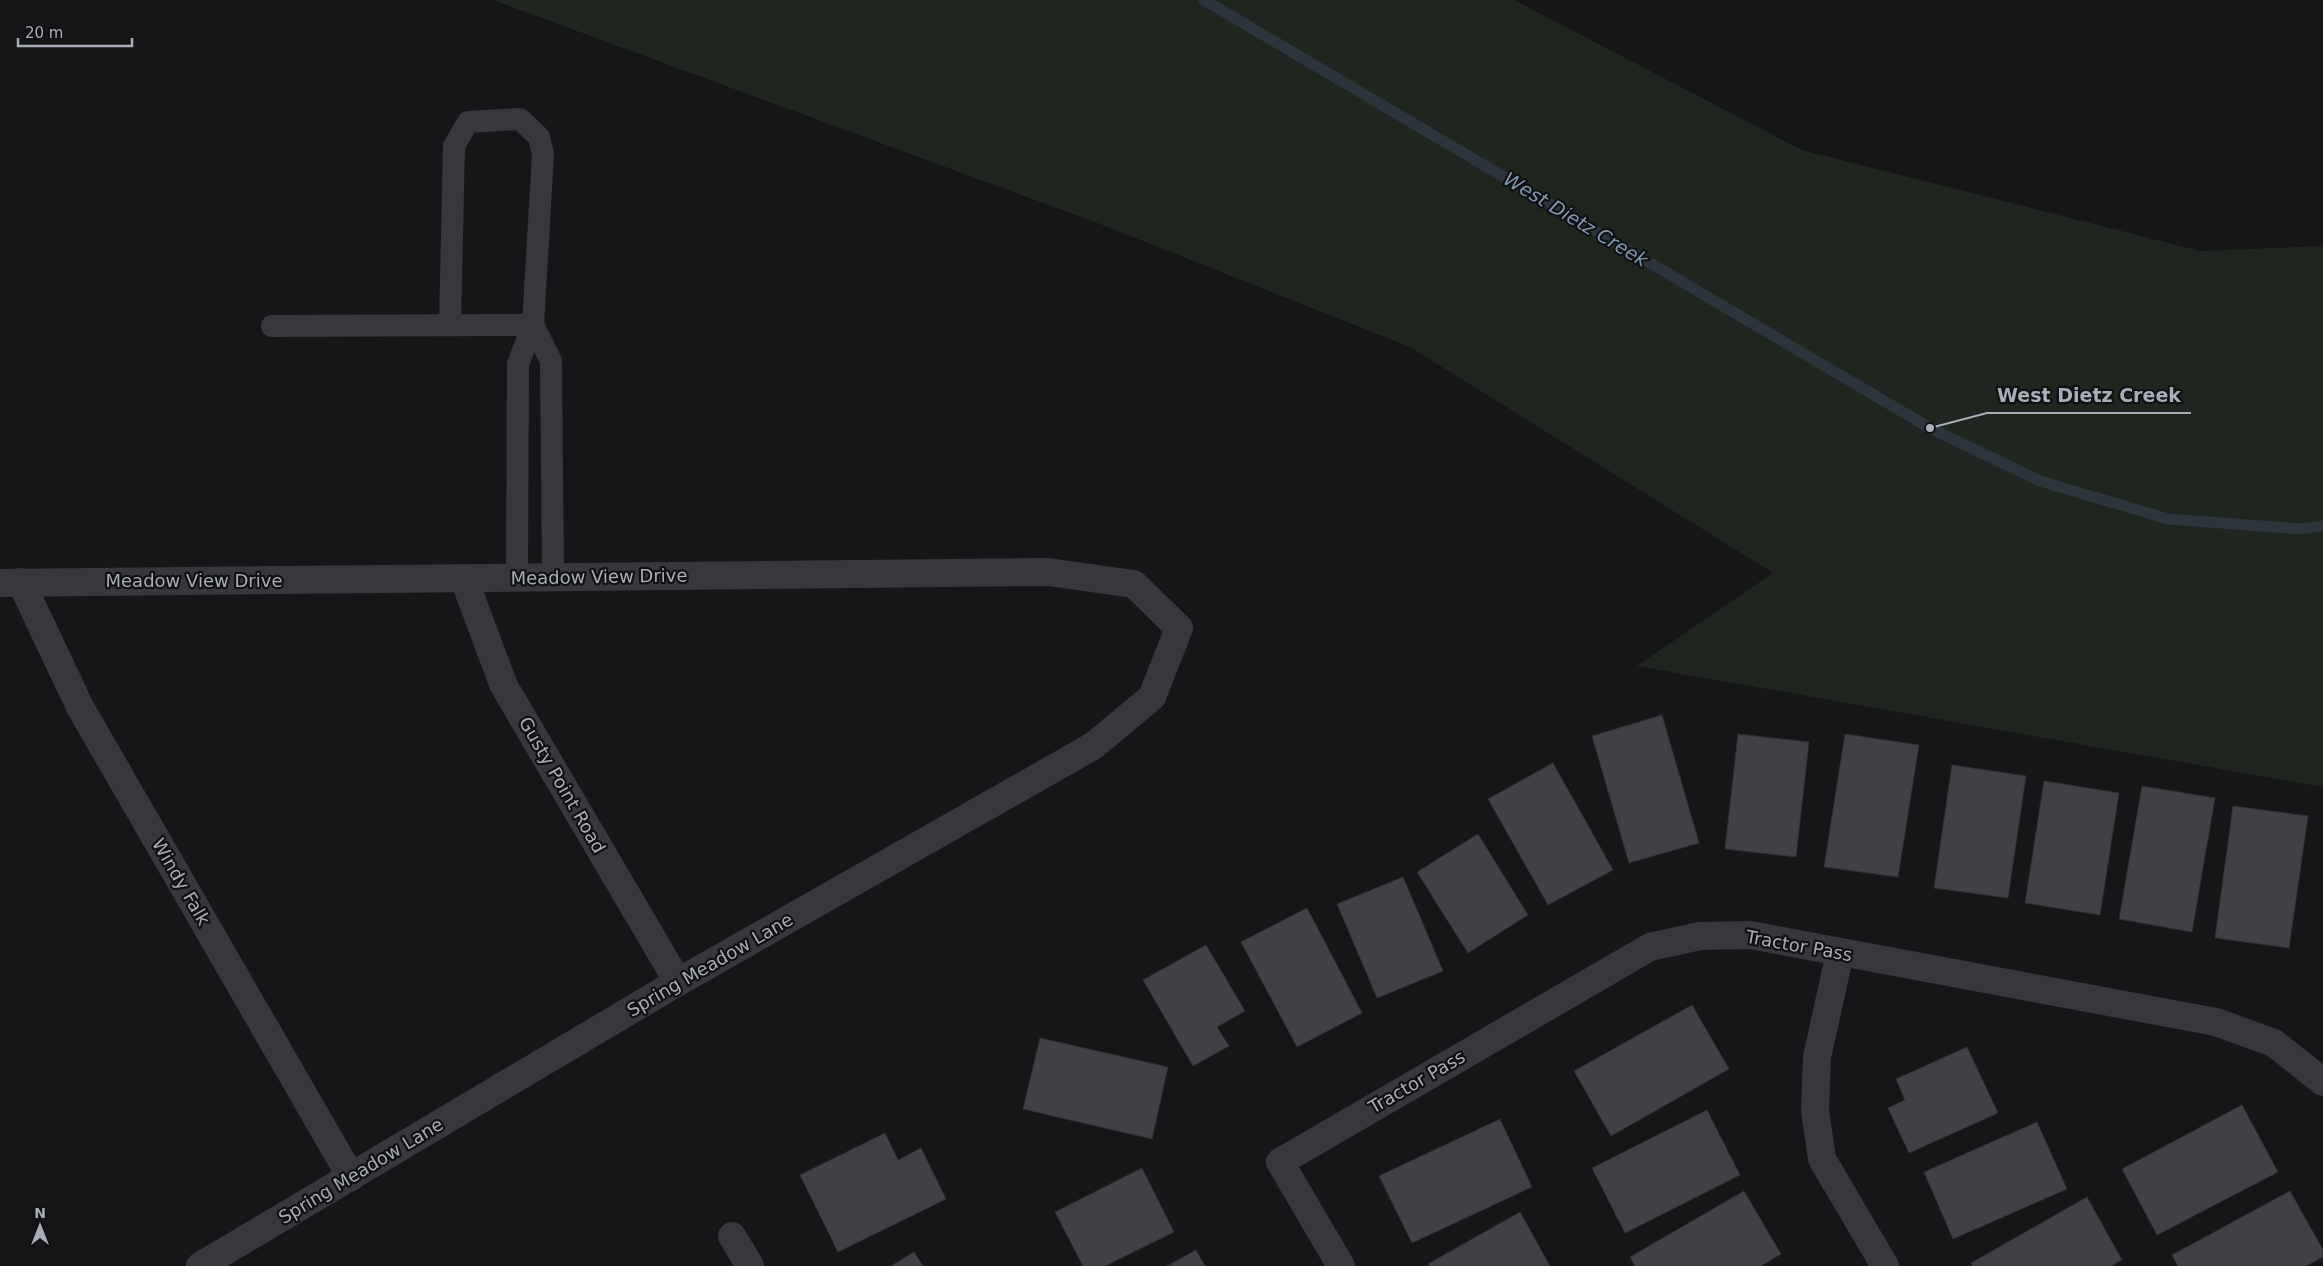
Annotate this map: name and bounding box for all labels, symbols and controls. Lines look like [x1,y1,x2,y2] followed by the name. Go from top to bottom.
[18,15,131,47] scale bar
[25,24,63,42] text: 20 m
[1500,167,1653,271] water label: West Dietz Creek
[1987,379,2191,413] callout: West Dietz Creek
[1997,384,2181,406] text: West Dietz Creek
[510,564,688,589] street label: Meadow View Drive
[106,570,282,591] street label: Meadow View Drive
[515,713,610,857] street label: Gusty Point Road
[148,835,215,929] street label: Windy Falk
[623,909,796,1021] street label: Spring Meadow Lane
[1743,926,1854,965] street label: Tractor Pass
[1364,1046,1469,1118] street label: Tractor Pass
[275,1113,447,1228] street label: Spring Meadow Lane
[15,1201,65,1251] north arrow
[34,1205,46,1221] text: N

